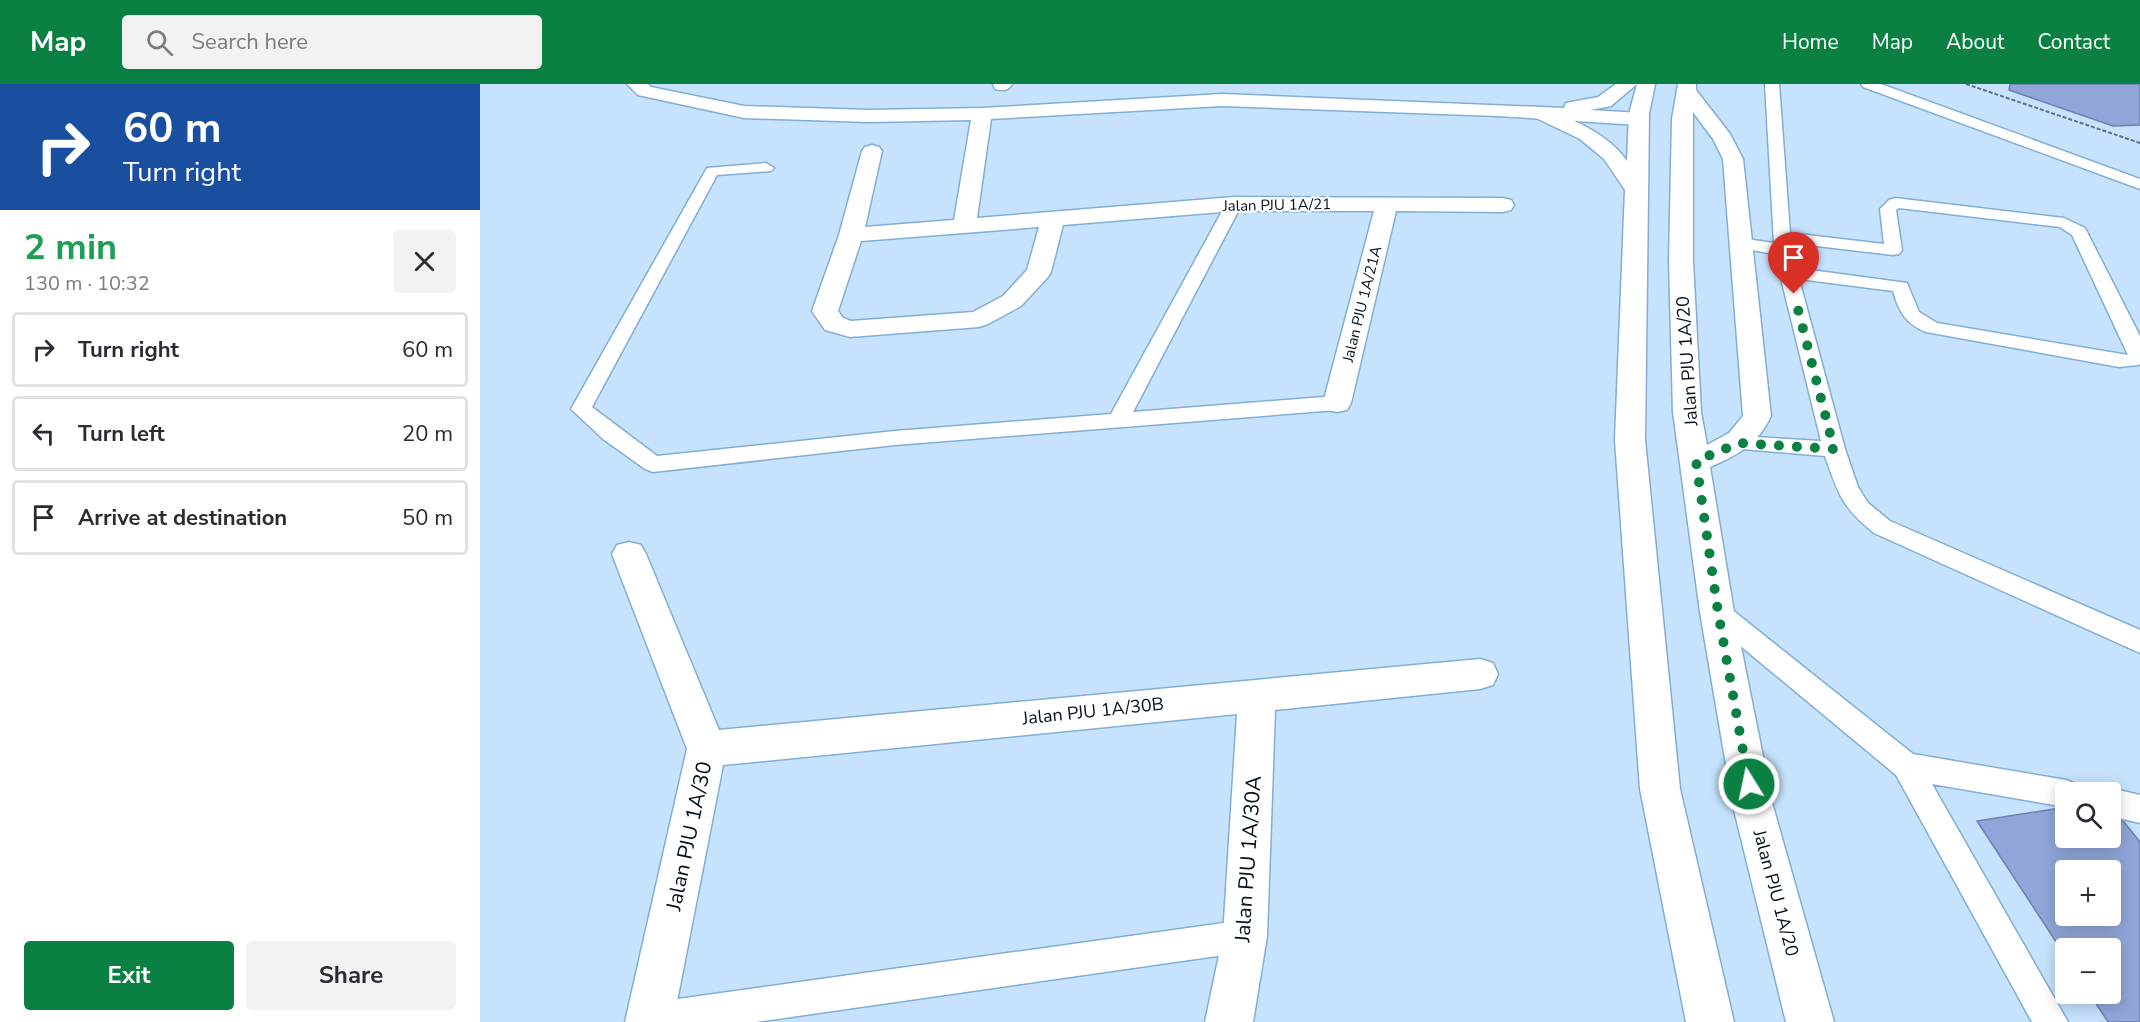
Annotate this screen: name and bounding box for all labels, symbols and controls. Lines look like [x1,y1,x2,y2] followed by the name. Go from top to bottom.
[122,15,542,69] search box
[30,23,86,61] text: Map
[143,26,176,59] icon: search
[191,27,308,57] text: Search here
[1782,28,1839,56] text: Home
[1872,28,1913,56] text: Map
[1946,28,2004,56] text: About
[2037,28,2110,56] text: Contact
[123,100,222,157] text: 60 m
[24,108,102,186] icon: right
[123,154,241,191] text: Turn right
[1222,194,1331,216] street label: Jalan PJU 1A/21
[24,223,117,272] text: 2 min
[393,230,456,293] button: close
[1768,232,1819,294] pin
[1777,241,1810,274] icon: arrive
[1338,244,1386,365] street label: Jalan PJU 1A/21A
[24,270,150,297] text: 130 m · 10:32
[1670,295,1704,428] street label: Jalan PJU 1A/20
[27,333,60,366] icon: right
[78,335,179,365] text: Turn right
[402,335,453,365] text: 60 m
[27,417,60,450] icon: left
[78,419,165,449] text: Turn left
[402,419,453,449] text: 20 m
[27,501,60,534] icon: arrive
[78,503,287,533] text: Arrive at destination
[402,503,453,533] text: 50 m
[1020,692,1165,730] street label: Jalan PJU 1A/30B
[1717,752,1781,816] position arrow
[659,759,718,914] street label: Jalan PJU 1A/30
[1228,775,1268,944] street label: Jalan PJU 1A/30A
[2055,782,2121,1004] map controls
[2055,782,2121,848] button: search
[1747,826,1804,959] street label: Jalan PJU 1A/20
[2055,860,2121,926] button: +
[2055,938,2121,1004] button: −
[24,941,234,1010] button: Exit
[246,941,456,1010] button: Share

